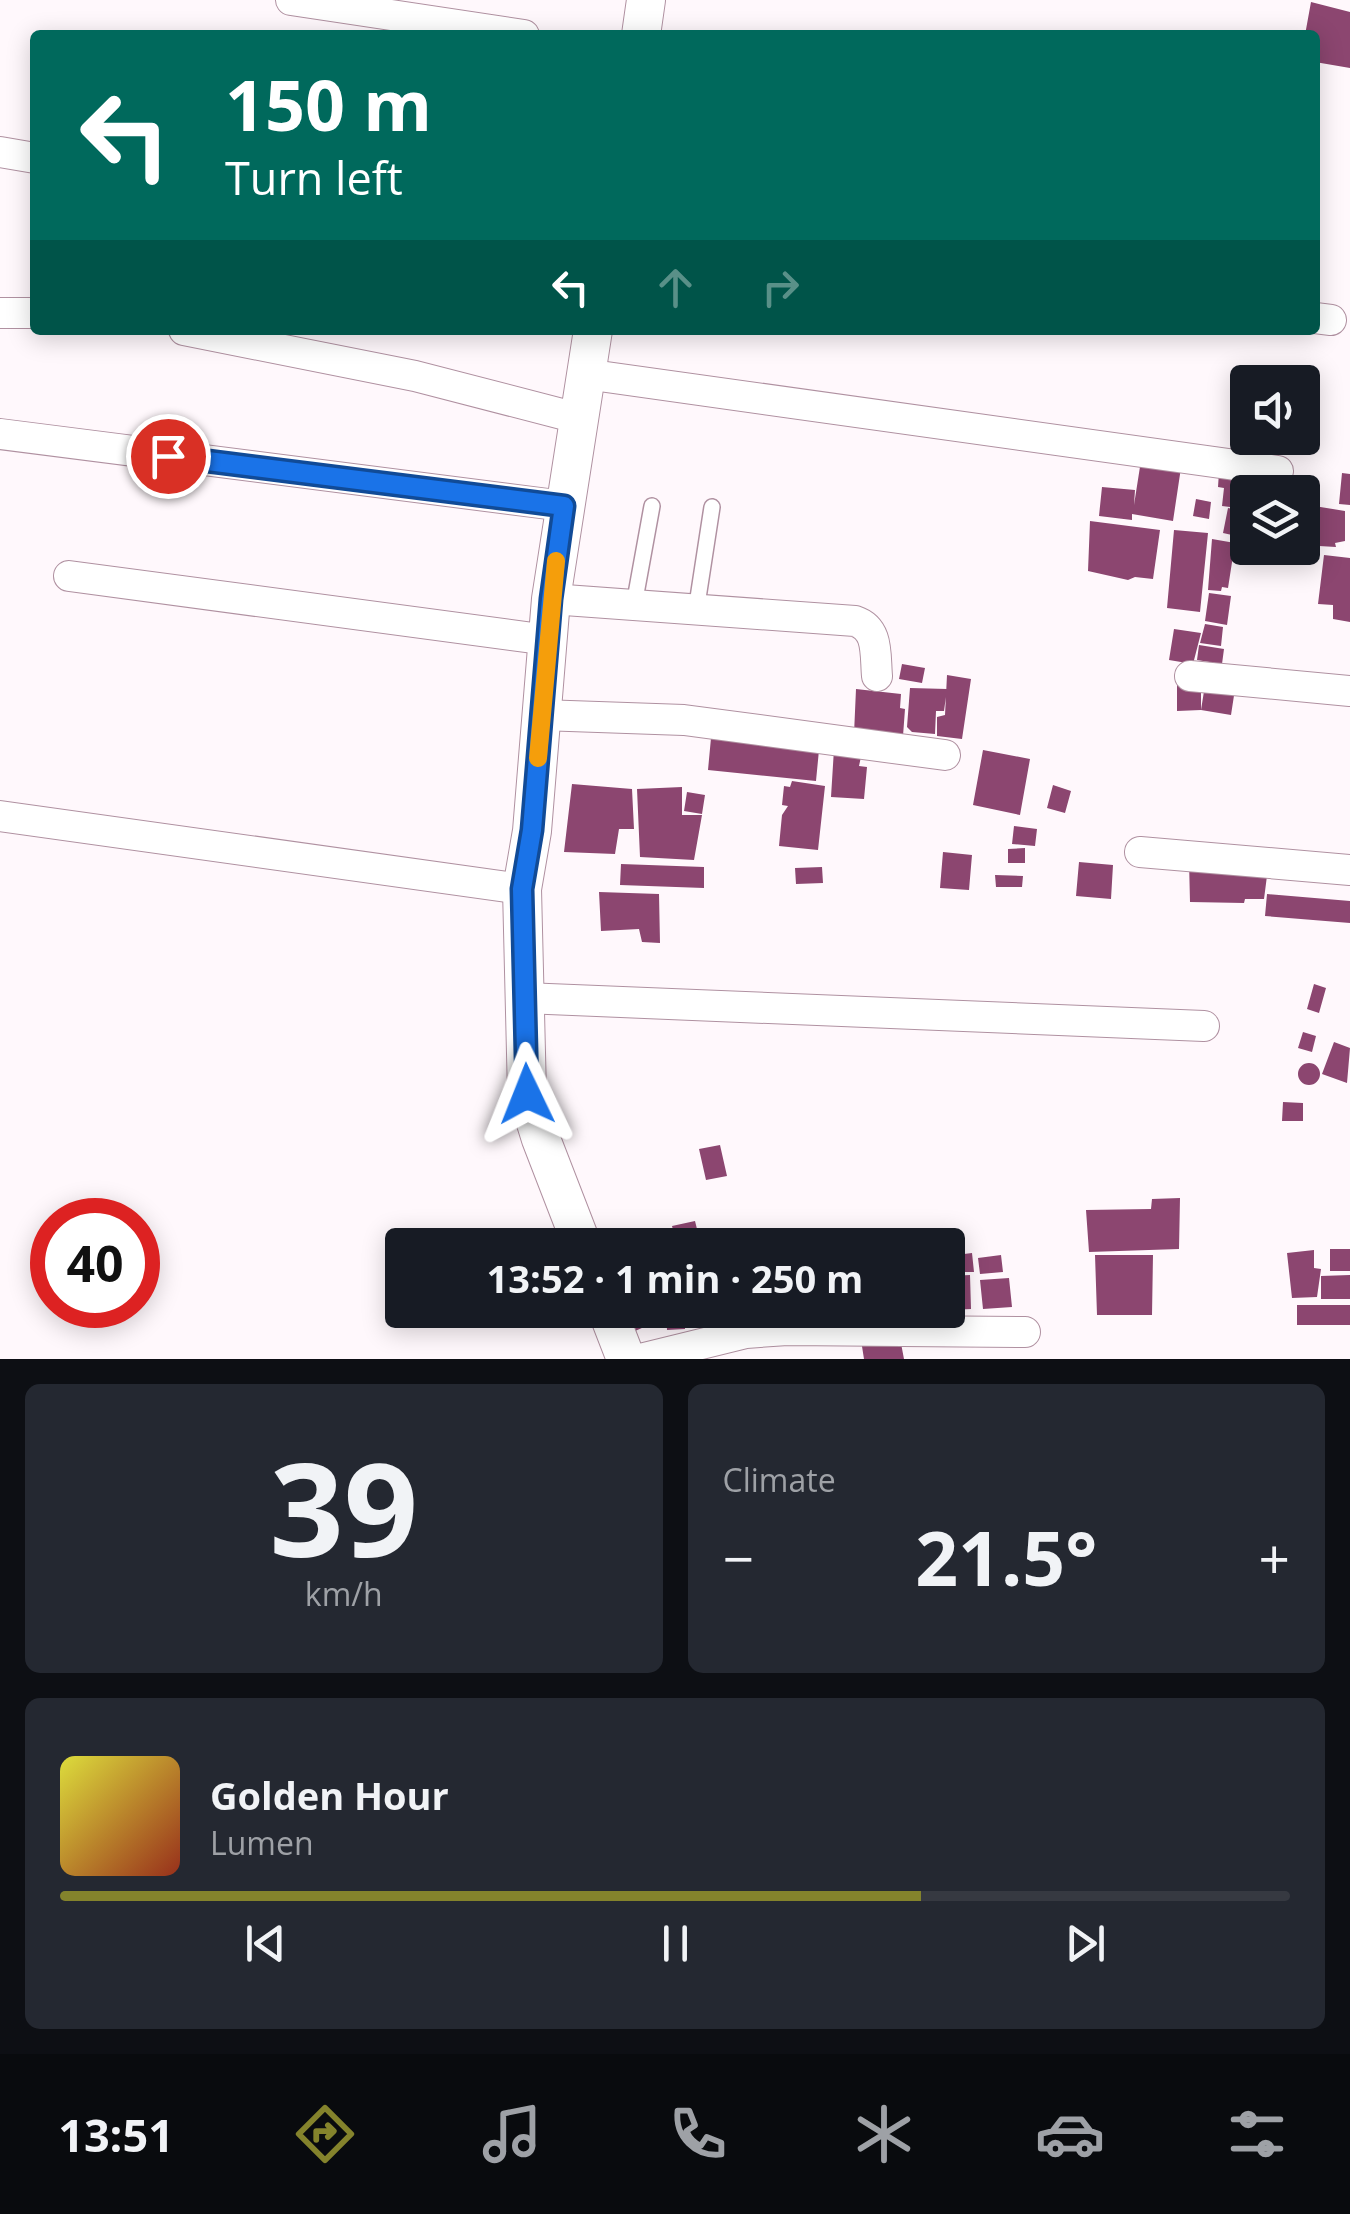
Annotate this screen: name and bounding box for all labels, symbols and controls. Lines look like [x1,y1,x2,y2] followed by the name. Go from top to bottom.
[225,56,432,152] text: 150 m
[60,70,190,200] icon: left
[225,147,403,208] text: Turn left
[543,260,598,315] icon: left
[648,260,703,315] icon: ahead
[753,260,808,315] icon: right
[1230,365,1320,565] map controls
[1230,365,1320,455] button: sound
[126,414,211,499] pin
[141,429,196,484] icon: arrive
[1230,475,1320,565] button: layers
[475,1042,579,1146] position arrow
[30,1198,160,1328] speed limit sign: 40
[487,1252,863,1304] text: 13:52 · 1 min · 250 m
[269,1418,418,1595] text: 39
[723,1458,836,1501] text: Climate
[915,1506,1097,1608] text: 21.5°
[723,1520,754,1595] text: −
[1259,1520,1290,1595] text: +
[305,1572,383,1615] text: km/h
[210,1769,449,1821] text: Golden Hour
[210,1821,314,1864] text: Lumen
[238,1916,293,1971] icon: previous
[648,1916,703,1971] icon: pause
[1058,1916,1113,1971] icon: next
[290,2099,360,2169] icon: directions
[477,2099,547,2169] icon: music
[663,2099,733,2169] icon: phone
[849,2099,919,2169] icon: climate
[1035,2099,1105,2169] icon: car
[1222,2099,1292,2169] icon: filters
[58,2104,174,2165] text: 13:51

